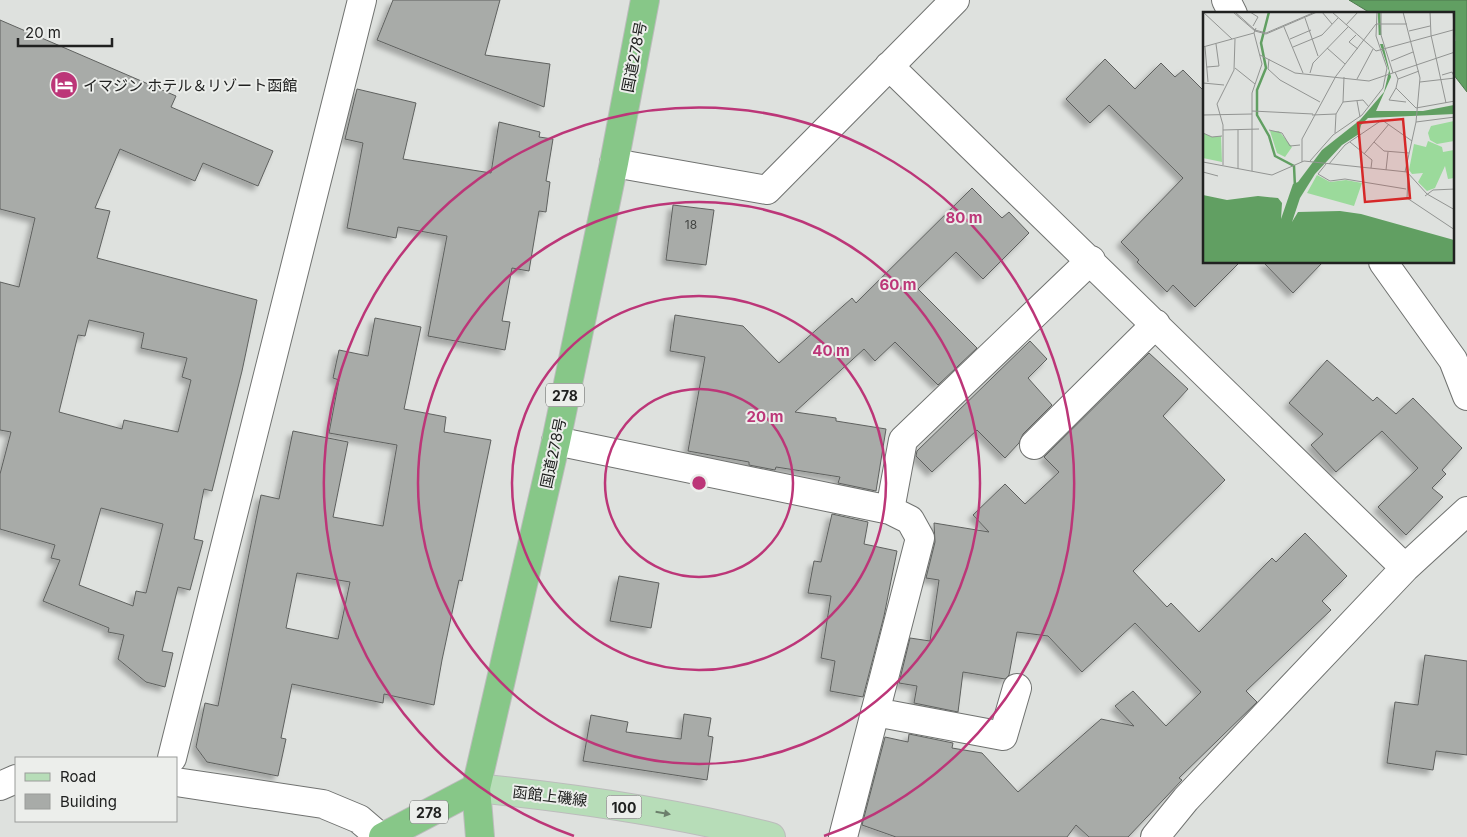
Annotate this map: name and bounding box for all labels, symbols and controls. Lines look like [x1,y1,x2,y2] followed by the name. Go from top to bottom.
[1203,12,1454,264] inset map
[18,15,111,47] scale bar
[618,20,650,94] street label: 国道278号
[25,23,61,42] text: 20 m
[49,70,79,100] hotel icon: イマジン ホテル＆リゾート函館
[83,76,297,95] place label: イマジン ホテル＆リゾート函館
[945,208,983,227] text: 80 m
[685,217,697,232] house number: 18
[879,275,917,294] text: 60 m
[812,341,850,360] text: 40 m
[546,384,584,406] road number: 278
[747,407,783,426] text: 20 m
[536,416,570,490] street label: 国道278号
[690,474,708,492] centre of rings
[15,757,178,822] legend
[60,767,96,786] text: Road
[512,782,588,810] street label: 函館上磯線
[60,792,117,811] text: Building
[606,796,642,819] road number: 100
[410,800,448,824] road number: 278
[655,810,671,818] one-way arrow

